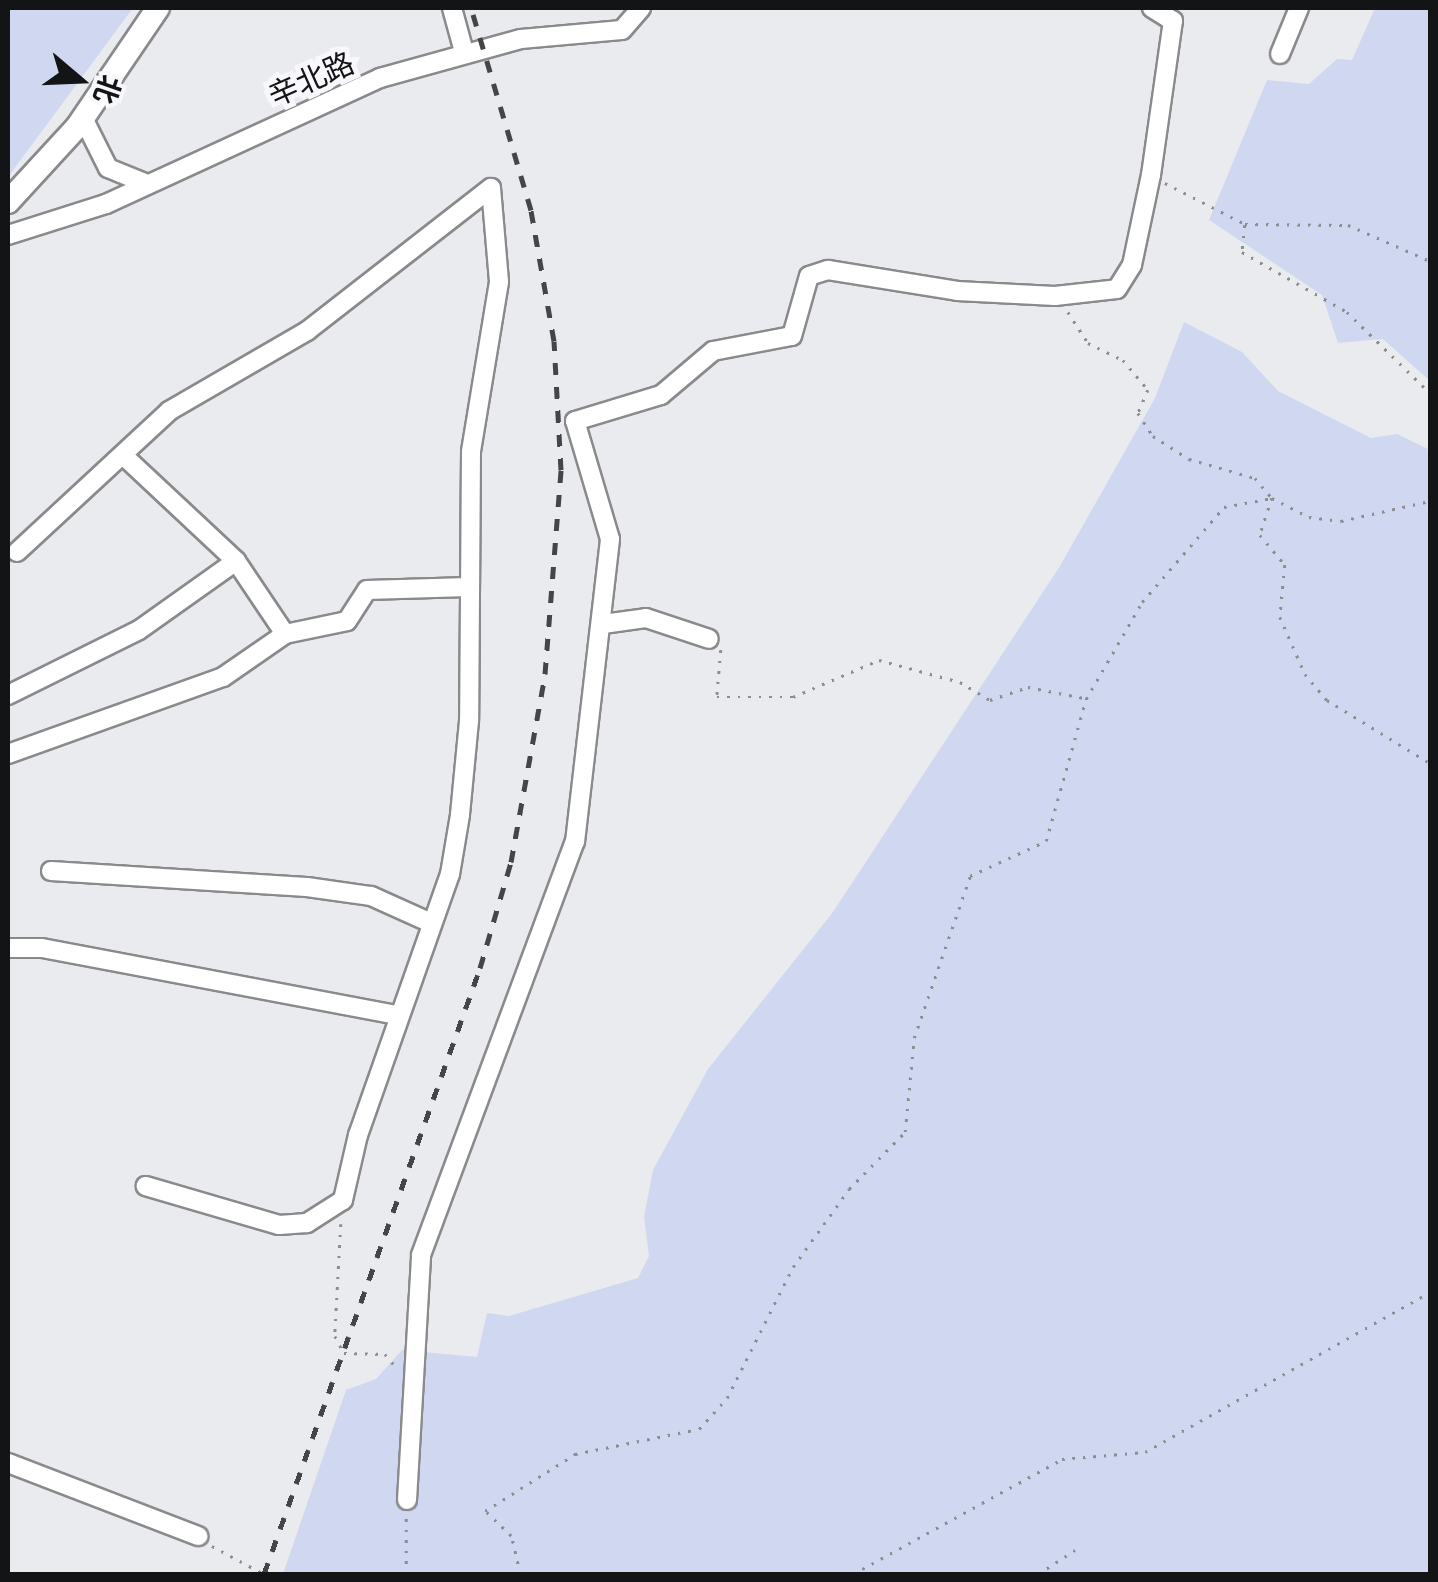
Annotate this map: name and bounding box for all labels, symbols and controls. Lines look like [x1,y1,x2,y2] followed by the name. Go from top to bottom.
[30,30,130,130] north arrow
[263,44,359,114] street label: 辛北路
[86,70,131,109] text: 北

